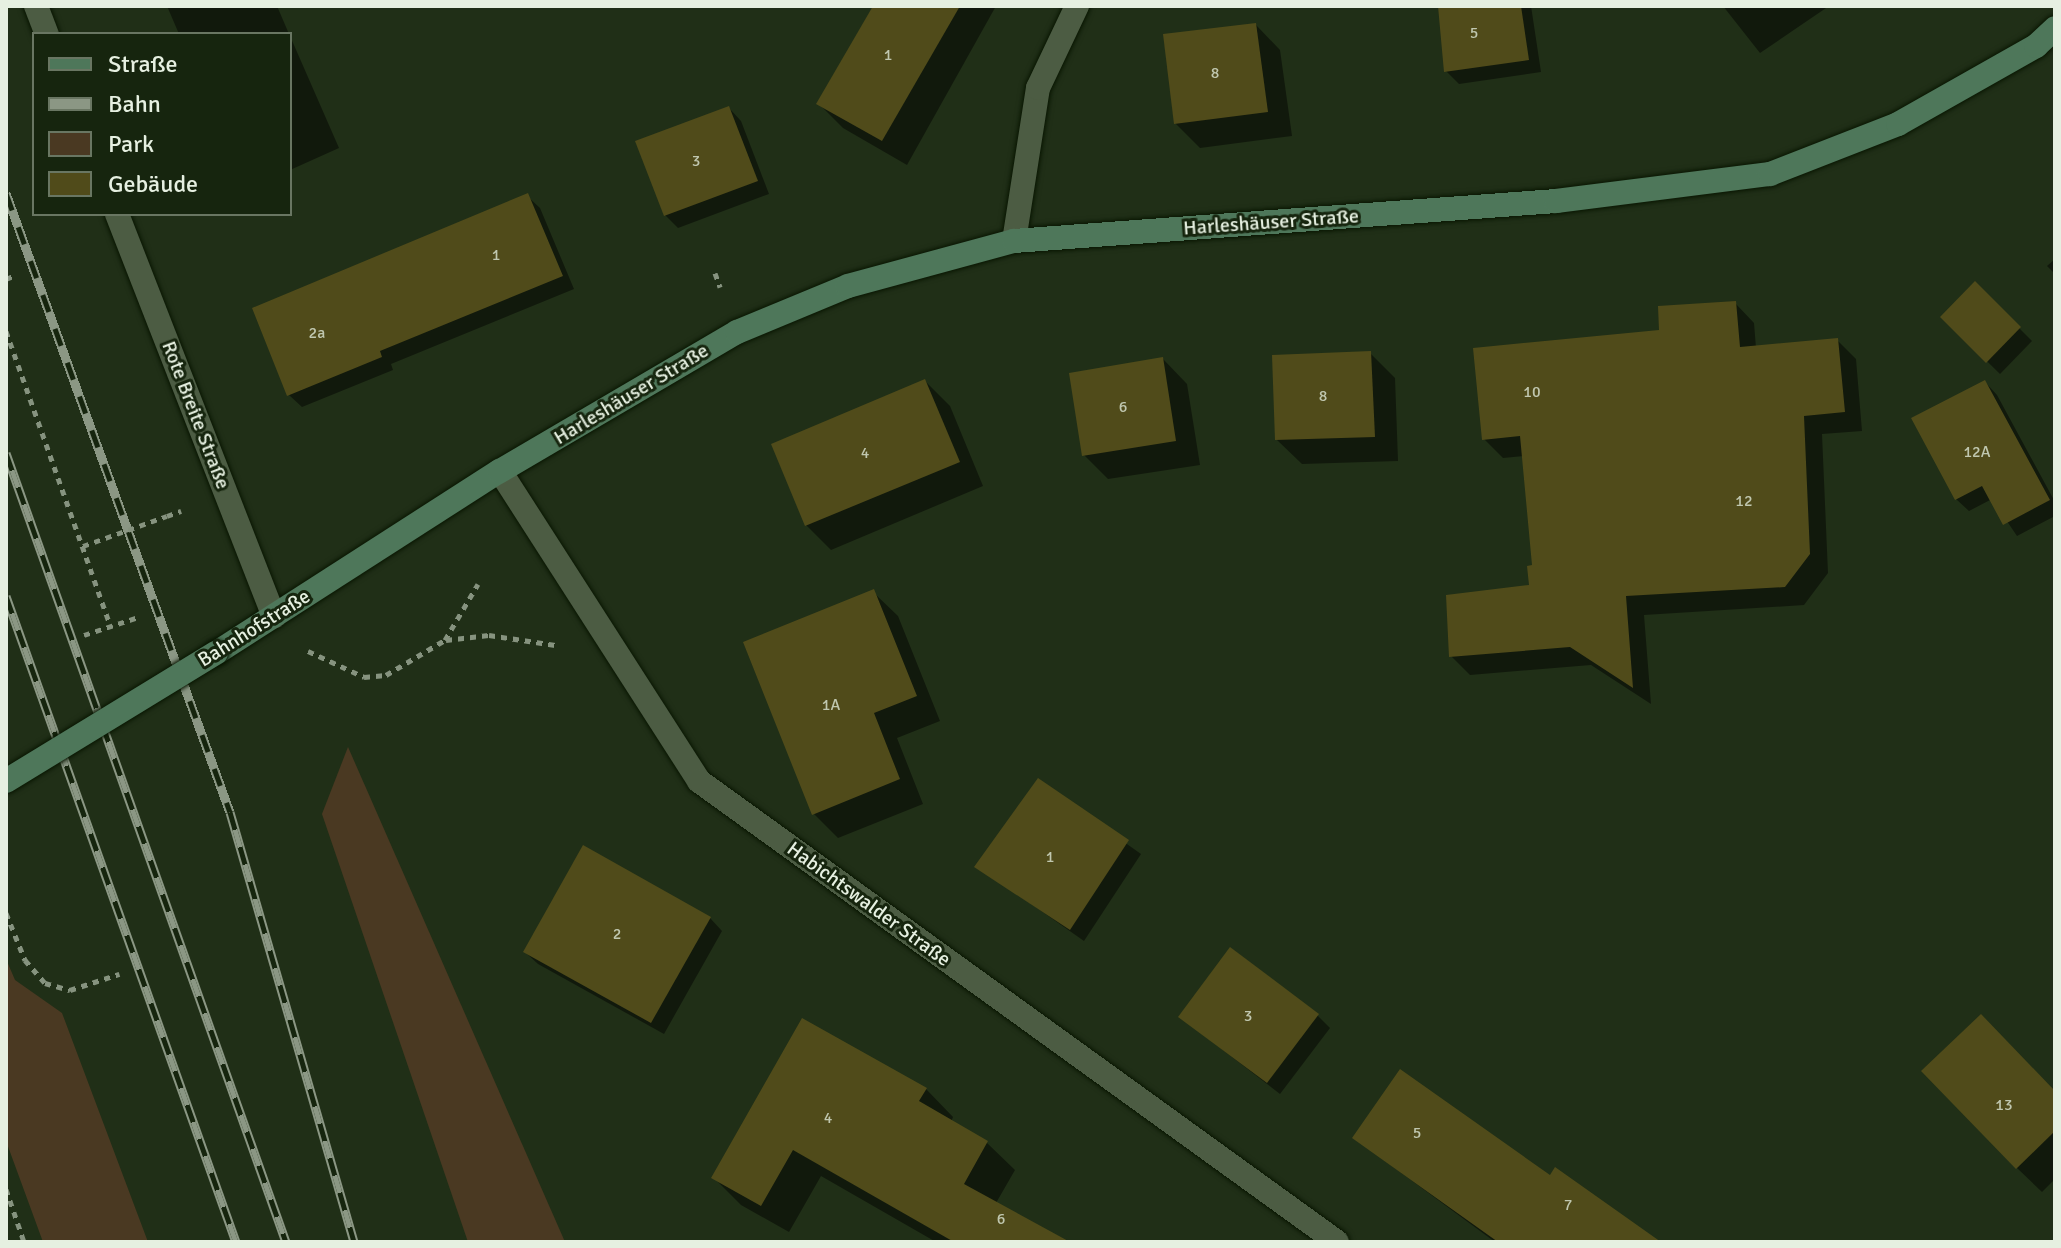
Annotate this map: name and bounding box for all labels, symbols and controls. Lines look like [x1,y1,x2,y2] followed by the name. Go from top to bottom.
[1470,23,1478,43] house number: 5
[32,32,292,216] legend
[884,45,892,65] house number: 1
[108,49,178,79] text: Straße
[1211,63,1219,83] house number: 8
[108,89,161,119] text: Bahn
[108,129,154,159] text: Park
[692,151,700,171] house number: 3
[108,169,198,199] text: Gebäude
[1182,204,1360,240] street label: Harleshäuser Straße
[492,245,500,265] house number: 1
[309,323,325,343] house number: 2a
[157,338,235,492] street label: Rote Breite Straße
[549,338,713,450] street label: Harleshäuser Straße
[1523,382,1541,402] house number: 10
[1319,386,1327,406] house number: 8
[1119,397,1127,417] house number: 6
[1963,442,1991,462] house number: 12A
[861,443,869,463] house number: 4
[1735,491,1753,511] house number: 12
[194,584,314,672] street label: Bahnhofstraße
[822,695,840,715] house number: 1A
[783,837,955,971] street label: Habichtswalder Straße
[1046,847,1054,867] house number: 1
[613,924,621,944] house number: 2
[1244,1006,1252,1026] house number: 3
[1995,1095,2013,1115] house number: 13
[824,1108,832,1128] house number: 4
[1413,1123,1421,1143] house number: 5
[1564,1195,1572,1215] house number: 7
[997,1209,1005,1229] house number: 6

